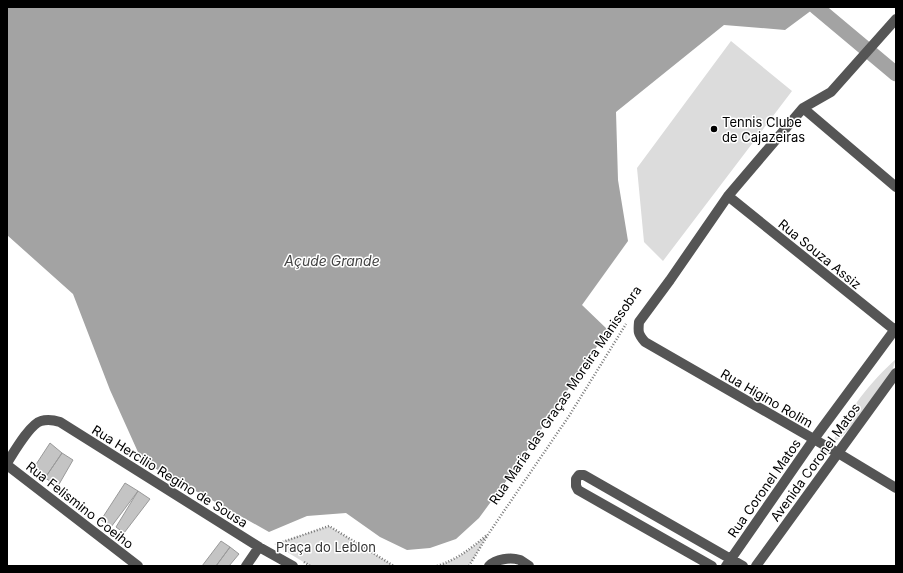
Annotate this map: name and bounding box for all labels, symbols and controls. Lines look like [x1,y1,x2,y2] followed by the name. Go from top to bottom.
[722,114,805,145] place label: Tennis Clube de Cajazeiras
[709,124,719,134] marker: Tennis Clube de Cajazeiras
[775,216,865,292] street label: Rua Souza Assiz
[283,252,380,269] water label: Açude Grande
[485,282,645,508] street label: Rua Maria das Graças Moreira Manissobra
[718,365,816,431] street label: Rua Higino Rolim
[767,400,863,524] street label: Avenida Coronel Matos
[89,421,251,531] street label: Rua Hercilio Regino de Sousa
[724,436,804,540] street label: Rua Coronel Matos
[23,458,137,552] street label: Rua Felismino Coeiho
[276,539,376,555] park label: Praça do Leblon

